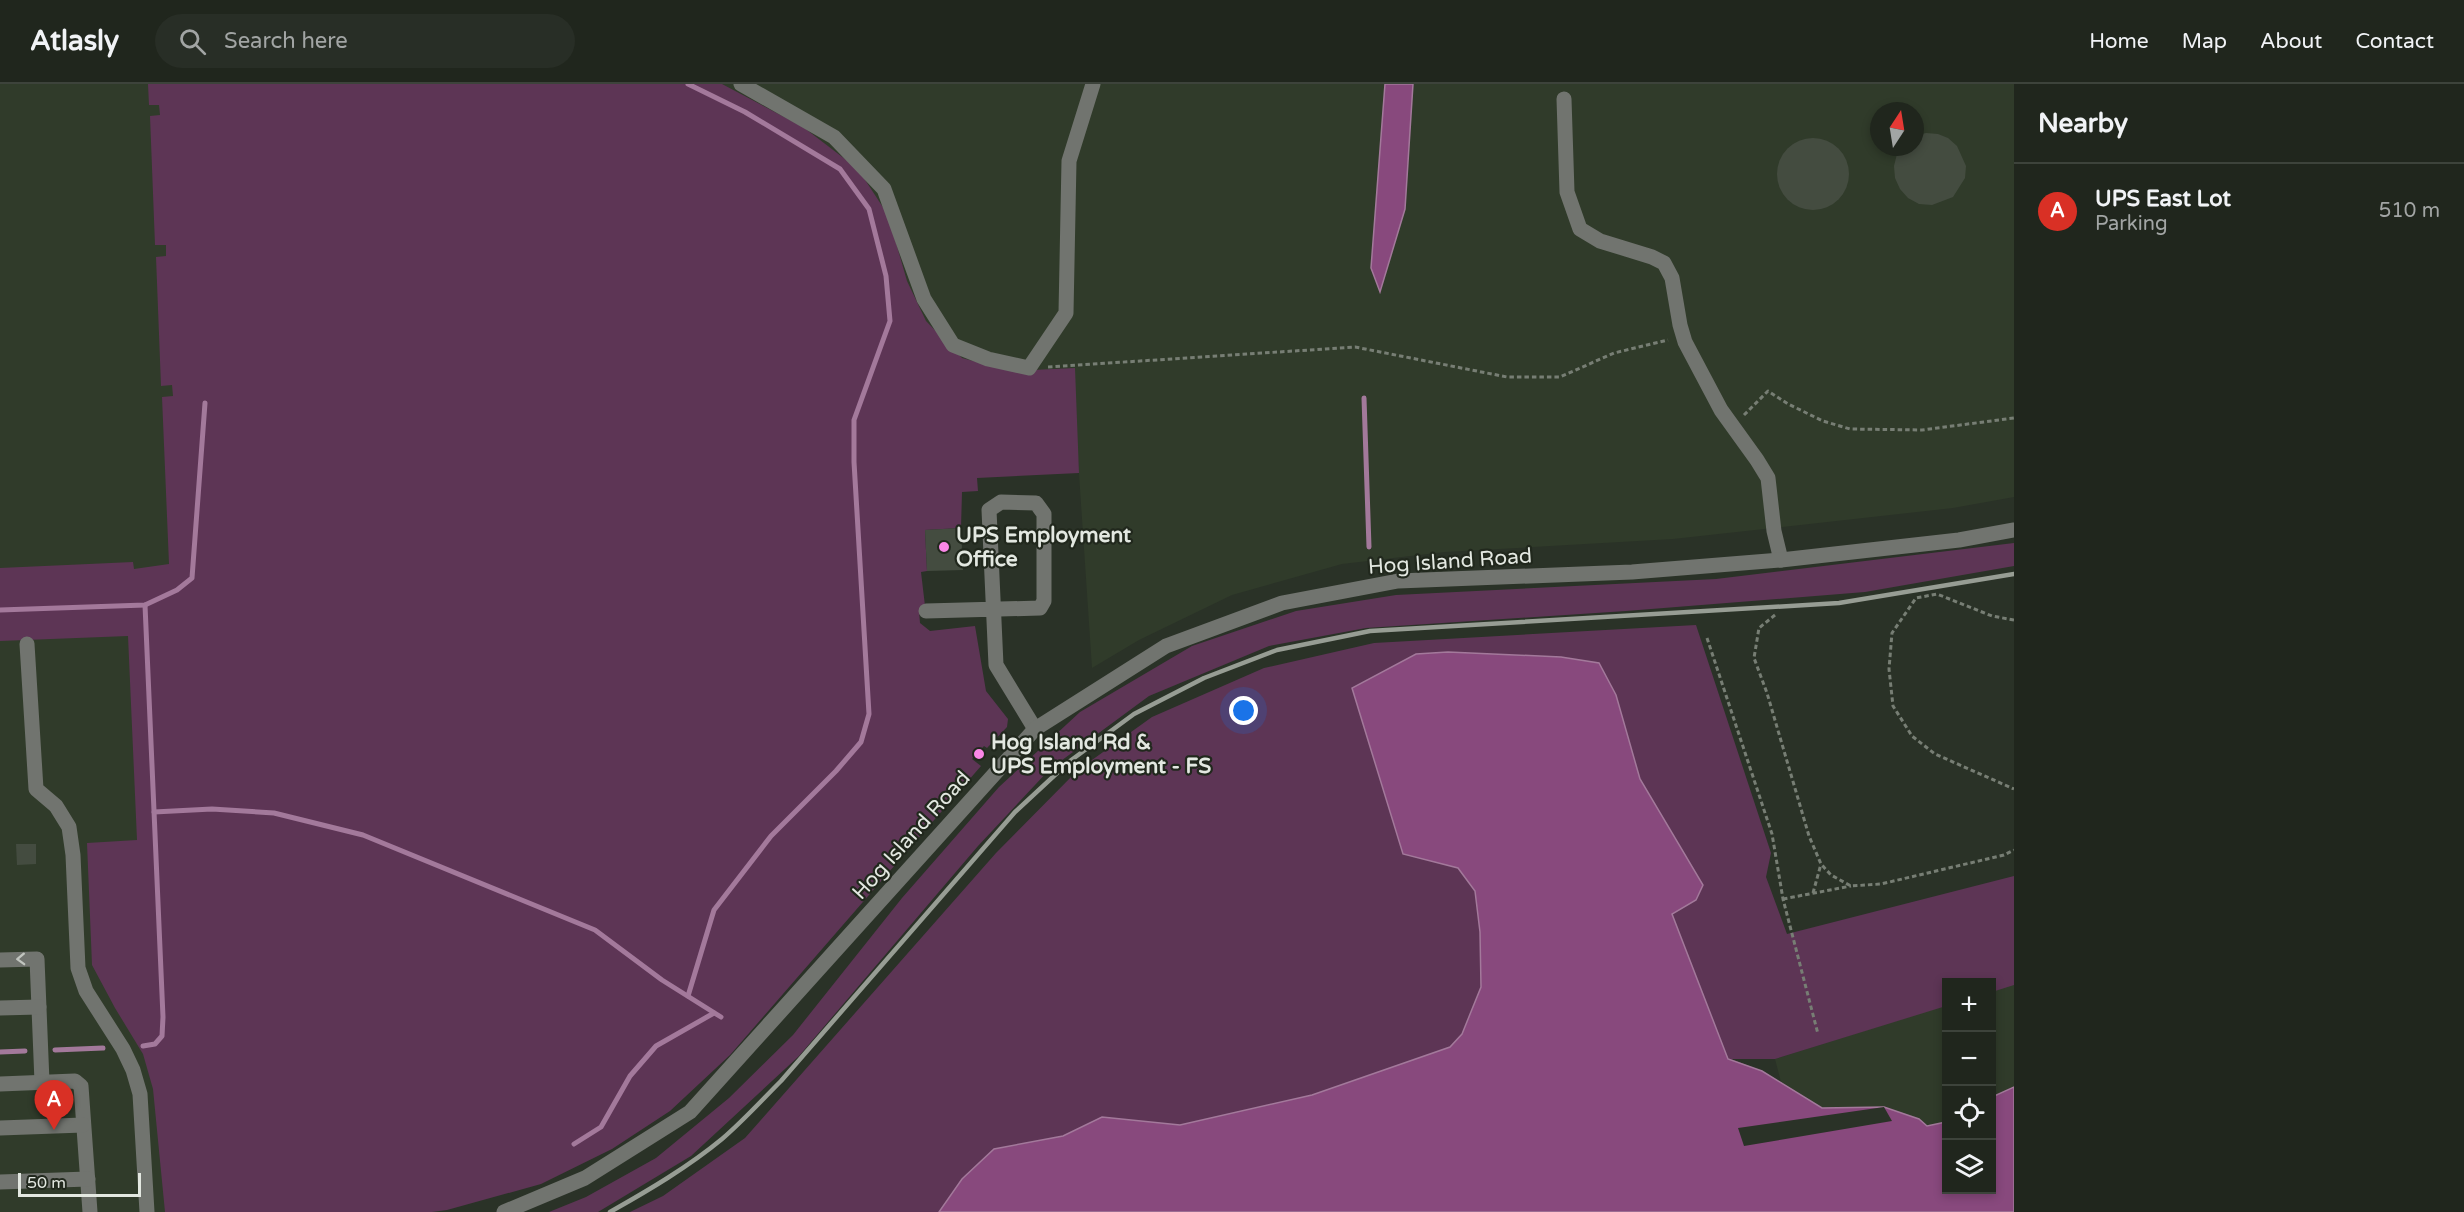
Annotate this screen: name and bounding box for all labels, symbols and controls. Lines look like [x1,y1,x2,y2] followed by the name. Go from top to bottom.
[155,14,575,68] search box
[30,24,119,58] text: Atlasly
[176,25,209,58] icon: search
[224,28,348,54] text: Search here
[2089,29,2149,54] text: Home
[2182,29,2227,54] text: Map
[2260,29,2322,54] text: About
[2355,29,2434,54] text: Contact
[1870,102,1924,156] north arrow
[2038,108,2128,139] text: Nearby
[2095,186,2231,212] text: UPS East Lot
[2050,199,2065,223] text: A
[2379,199,2440,223] text: 510 m
[2095,212,2168,236] text: Parking
[956,523,1131,572] place label: UPS Employment Office
[937,540,951,554] marker: UPS Employment Office
[1367,543,1533,580] street label: Hog Island Road
[1229,696,1258,725] your location
[991,730,1211,779] place label: Hog Island Rd & UPS Employment - FS
[972,747,986,761] marker: Hog Island Rd & UPS Employment - FS
[847,766,976,905] street label: Hog Island Road
[17,953,26,966] one-way arrow
[1942,978,1996,1194] map controls
[1942,978,1996,1032] button: +
[1942,1032,1996,1086] button: −
[34,1080,74,1130] pin: A
[1942,1086,1996,1140] button: locate
[1942,1140,1996,1194] button: layers
[18,1170,141,1198] scale bar
[27,1173,66,1193] text: 50 m

